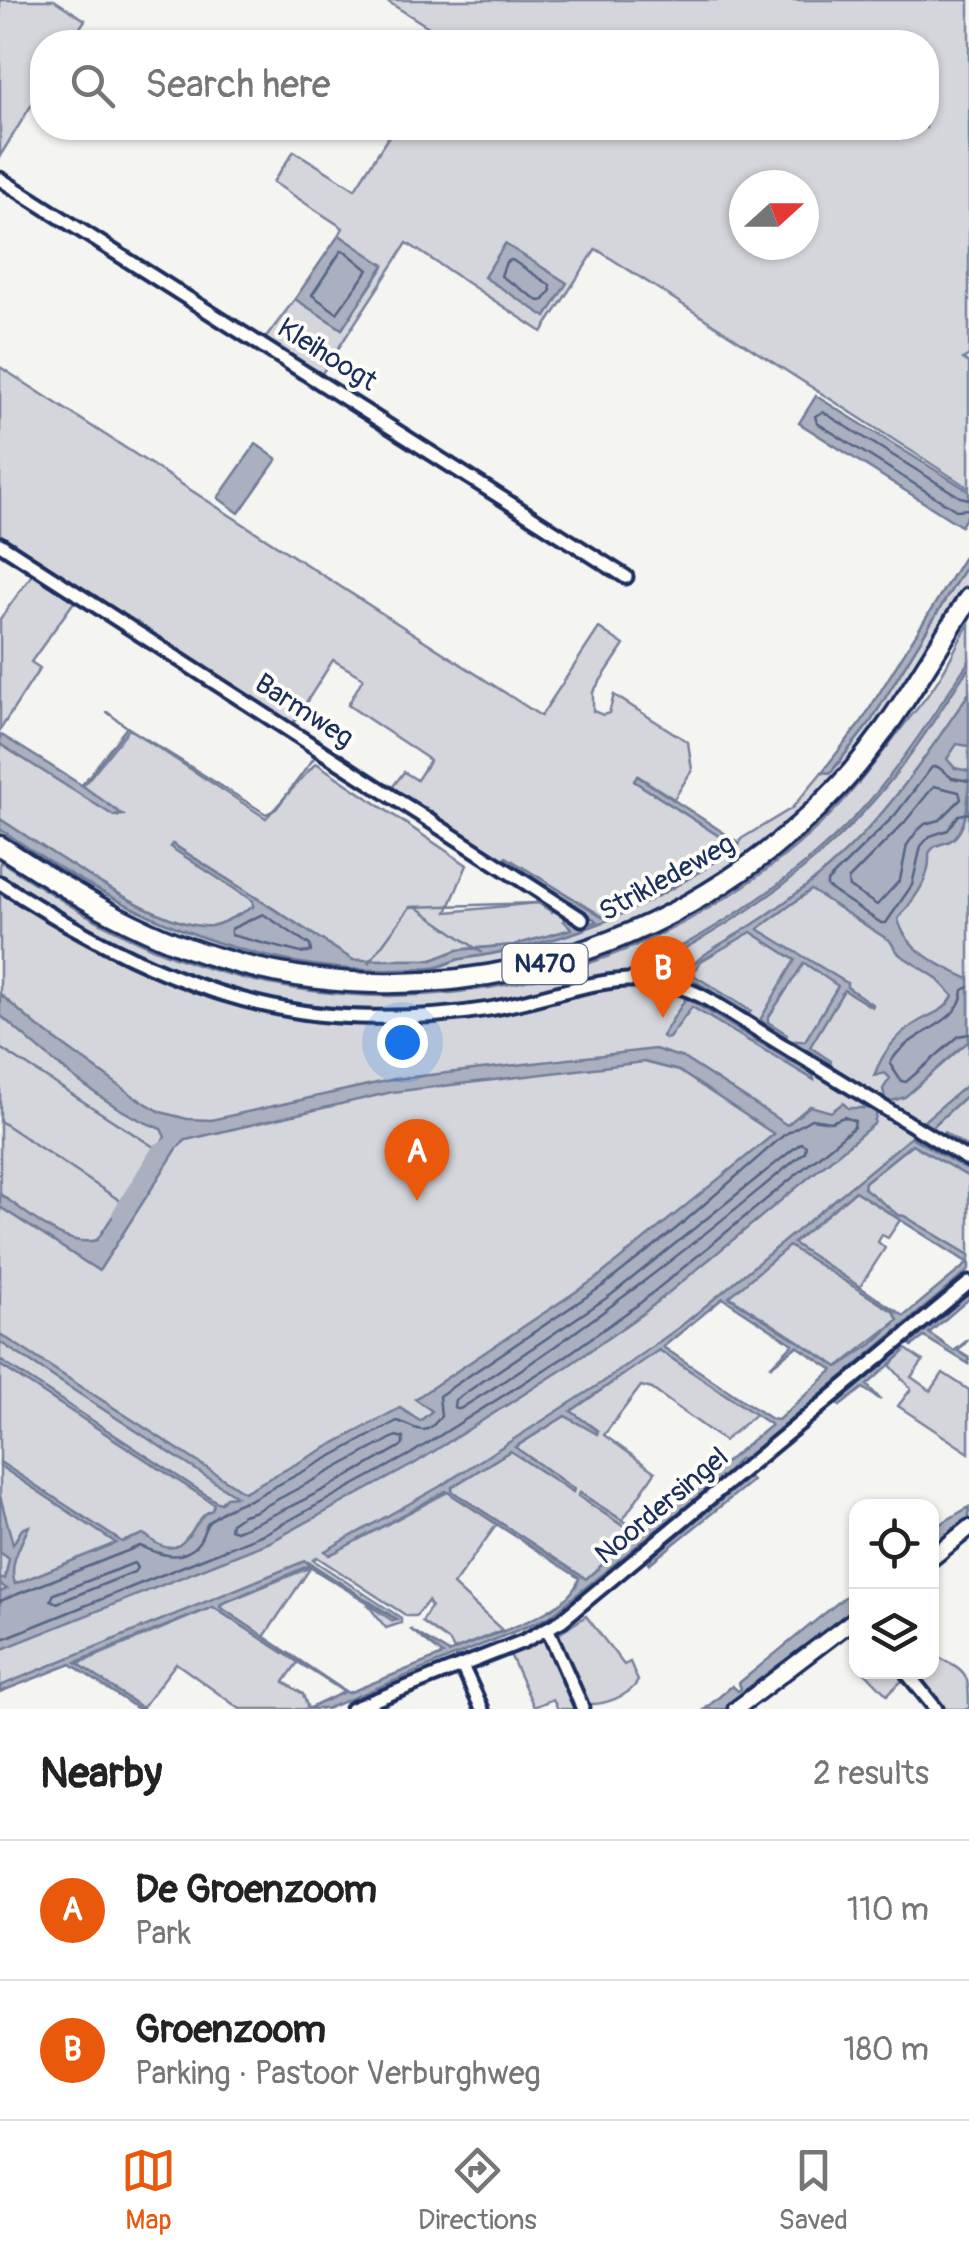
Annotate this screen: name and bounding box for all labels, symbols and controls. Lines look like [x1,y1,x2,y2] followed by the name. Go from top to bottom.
[30,30,939,140] search box
[65,58,120,113] icon: search
[145,61,331,109] text: Search here
[729,170,819,260] north arrow
[271,311,384,400] street label: Kleihoogt
[248,666,360,756] street label: Barmweg
[593,826,741,930] street label: Strikledeweg
[630,936,696,1018] pin: B
[502,944,588,984] road number: N470
[377,1017,428,1068] your location
[384,1118,450,1201] pin: A
[588,1440,736,1572] street label: Noordersingel
[849,1499,939,1679] map controls
[849,1499,939,1589] button: locate
[849,1589,939,1679] button: layers
[40,1748,162,1800] text: Nearby
[813,1754,929,1794] text: 2 results
[135,1866,377,1914] text: De Groenzoom
[62,1890,83,1930] text: A
[847,1890,929,1930] text: 110 m
[135,1914,191,1954] text: Park
[135,2006,326,2054] text: Groenzoom
[63,2030,82,2070] text: B
[843,2030,929,2070] text: 180 m
[135,2054,541,2094] text: Parking · Pastoor Verburghweg
[121,2143,176,2238] tab: Map
[418,2143,537,2238] tab: Directions
[779,2143,848,2238] tab: Saved

